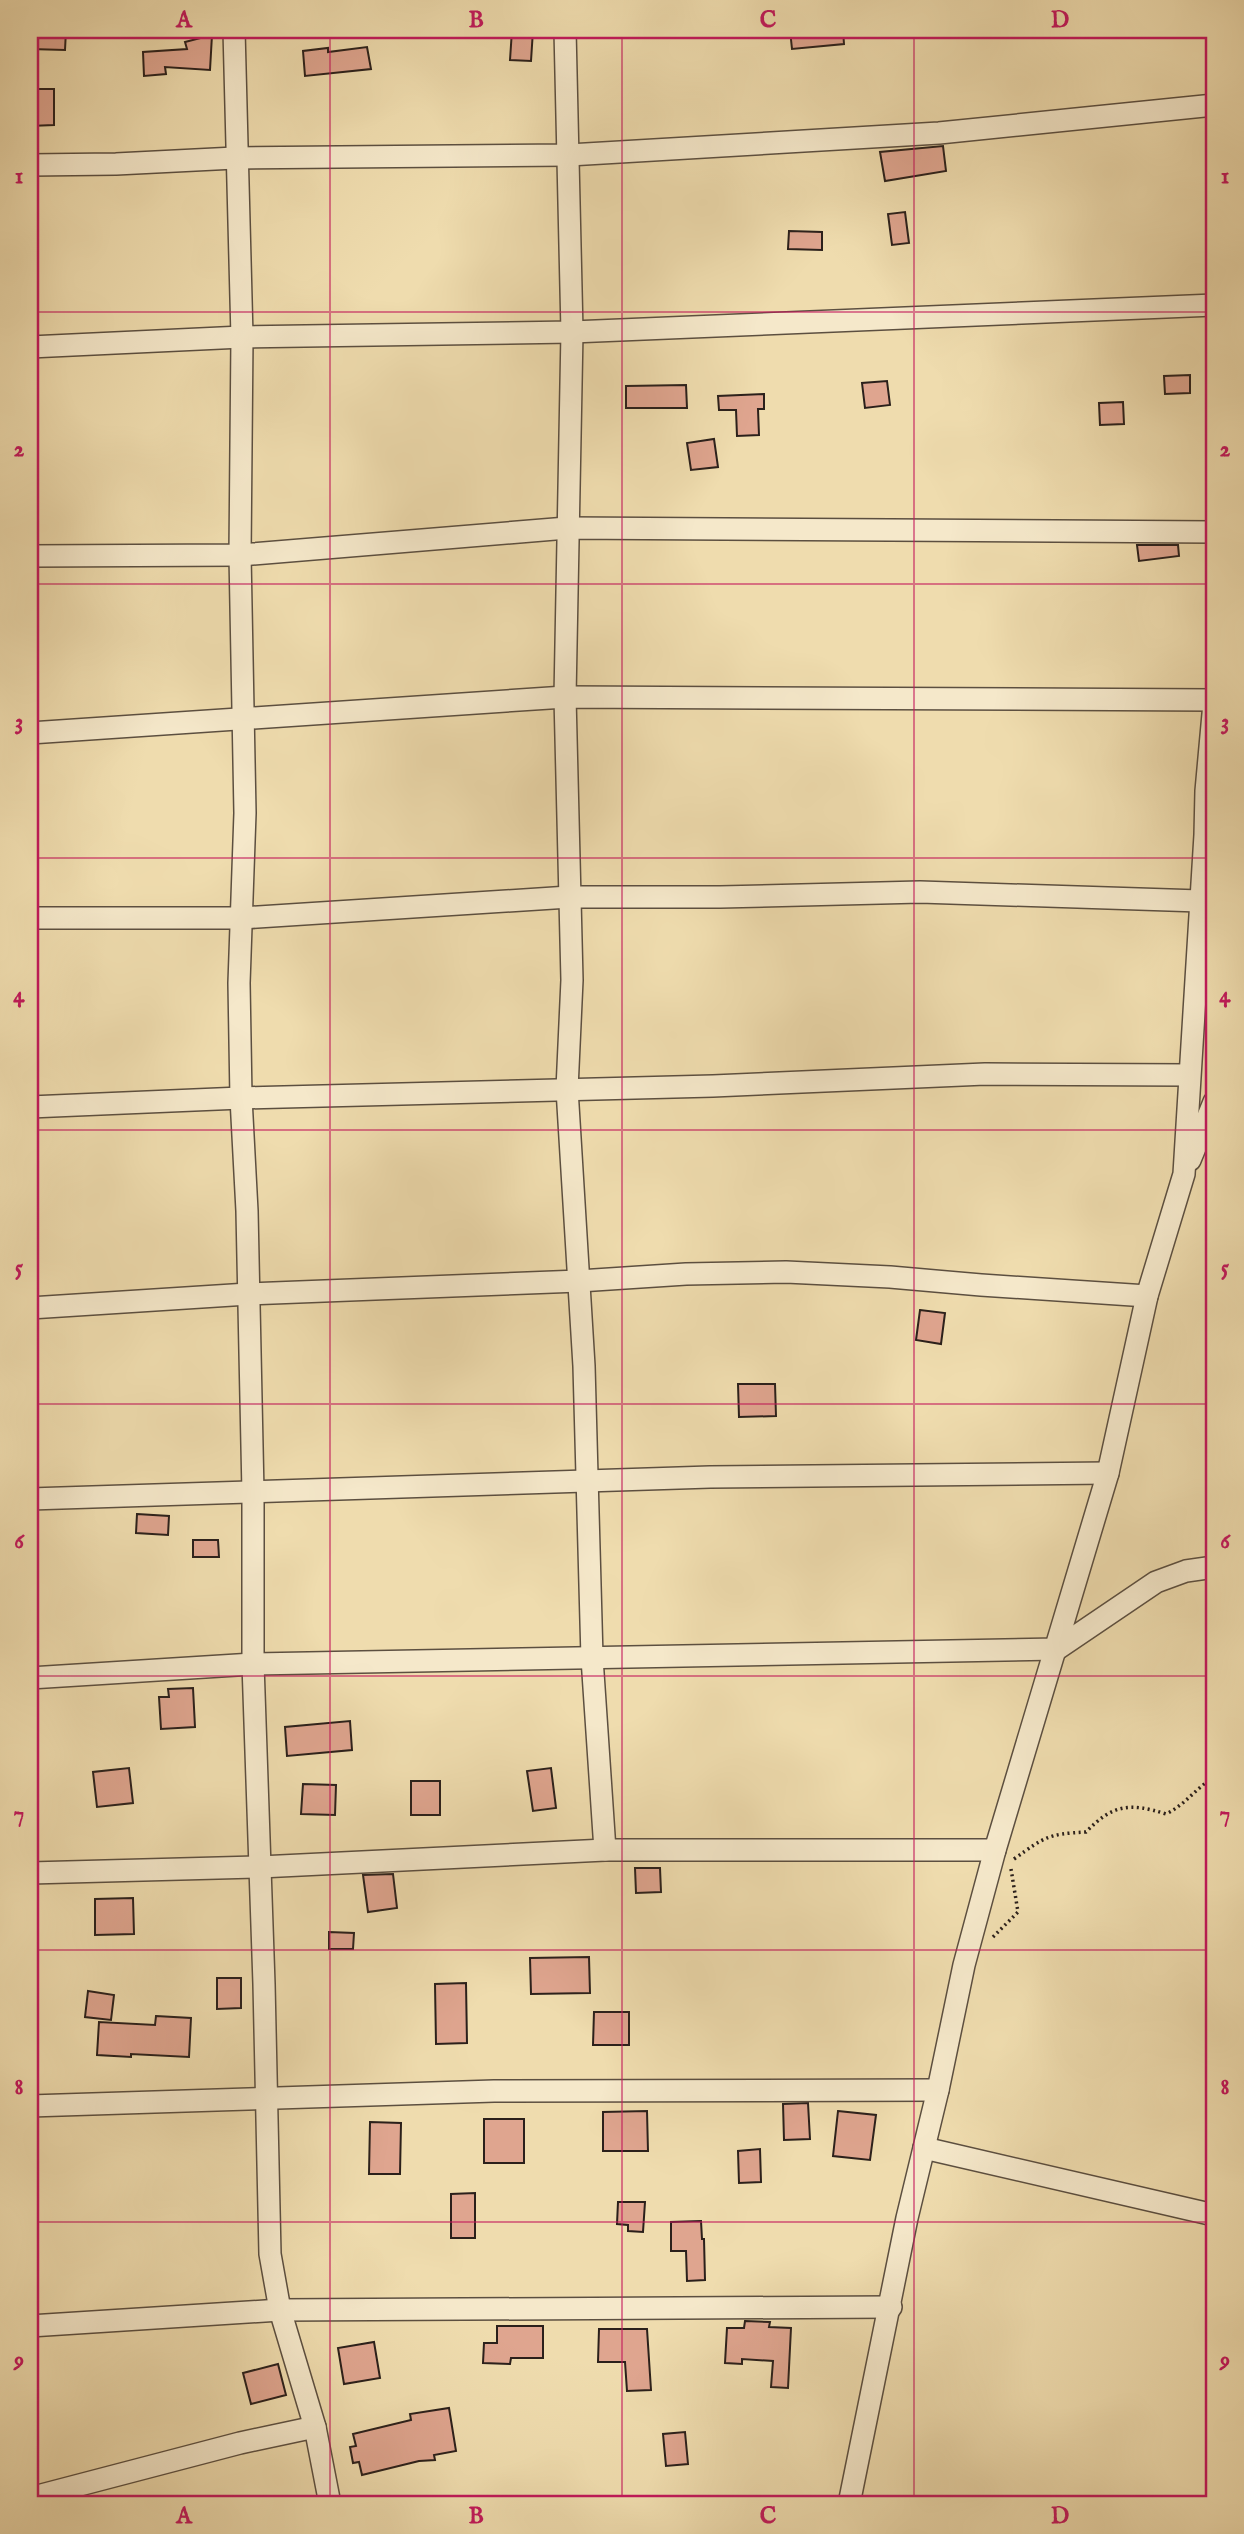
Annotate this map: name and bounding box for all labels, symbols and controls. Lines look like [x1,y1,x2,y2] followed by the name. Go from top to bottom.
[175,6,193,35] text: A
[468,6,484,35] text: B
[760,6,777,35] text: C
[1051,6,1069,35] text: D
[15,162,23,191] text: 1
[1221,162,1229,191] text: 1
[14,435,25,464] text: 2
[1220,435,1231,464] text: 2
[15,708,23,737] text: 3
[1221,708,1229,737] text: 3
[13,981,25,1010] text: 4
[1219,981,1231,1010] text: 4
[15,1254,24,1283] text: 5
[1221,1254,1230,1283] text: 5
[14,1527,25,1556] text: 6
[1220,1527,1231,1556] text: 6
[14,1800,24,1829] text: 7
[1220,1800,1230,1829] text: 7
[14,2073,24,2102] text: 8
[1220,2073,1230,2102] text: 8
[13,2346,24,2375] text: 9
[1219,2346,1230,2375] text: 9
[175,2502,193,2531] text: A
[468,2502,484,2531] text: B
[760,2502,777,2531] text: C
[1051,2502,1069,2531] text: D

